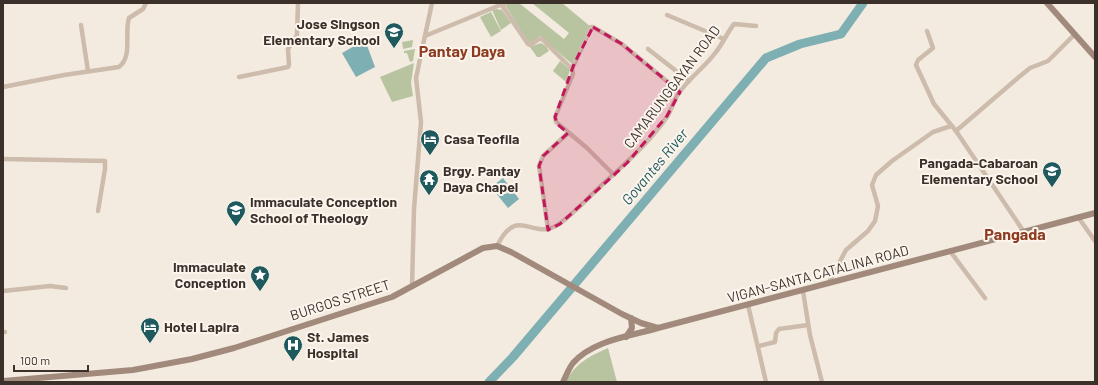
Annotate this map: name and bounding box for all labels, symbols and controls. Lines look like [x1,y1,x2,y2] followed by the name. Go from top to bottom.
[263,15,380,48] place label: Jose Singson Elementary School
[383,21,405,49] school or university icon: Jose Singson Elementary School
[620,22,723,151] street label: CAMARUNGGAYAN ROAD
[419,41,505,60] district label: Pantay Daya
[617,124,692,208] water label: Govantes River
[419,128,441,156] hotel icon: Casa Teofila
[444,130,519,147] place label: Casa Teofila
[919,154,1038,187] place label: Pangada-Cabaroan Elementary School
[1041,160,1063,188] school or university icon: Pangada-Cabaroan Elementary School
[443,162,521,195] place label: Brgy. Pantay Daya Chapel
[418,168,440,196] temple icon: Brgy. Pantay Daya Chapel
[250,193,397,226] place label: Immaculate Conception School of Theology
[225,199,247,227] school or university icon: Immaculate Conception School of Theology
[984,224,1046,243] district label: Pangada
[725,241,910,306] street label: VIGAN-SANTA CATALINA ROAD
[173,258,246,291] place label: Immaculate Conception
[249,264,271,292] place icon: Immaculate Conception
[288,275,392,324] street label: BURGOS STREET
[139,316,161,344] hotel icon: Hotel Lapira
[164,318,239,335] place label: Hotel Lapira
[307,328,369,361] place label: St. James Hospital
[282,334,304,362] hospital icon: St. James Hospital
[14,347,88,373] scale bar
[20,353,50,367] text: 100 m

